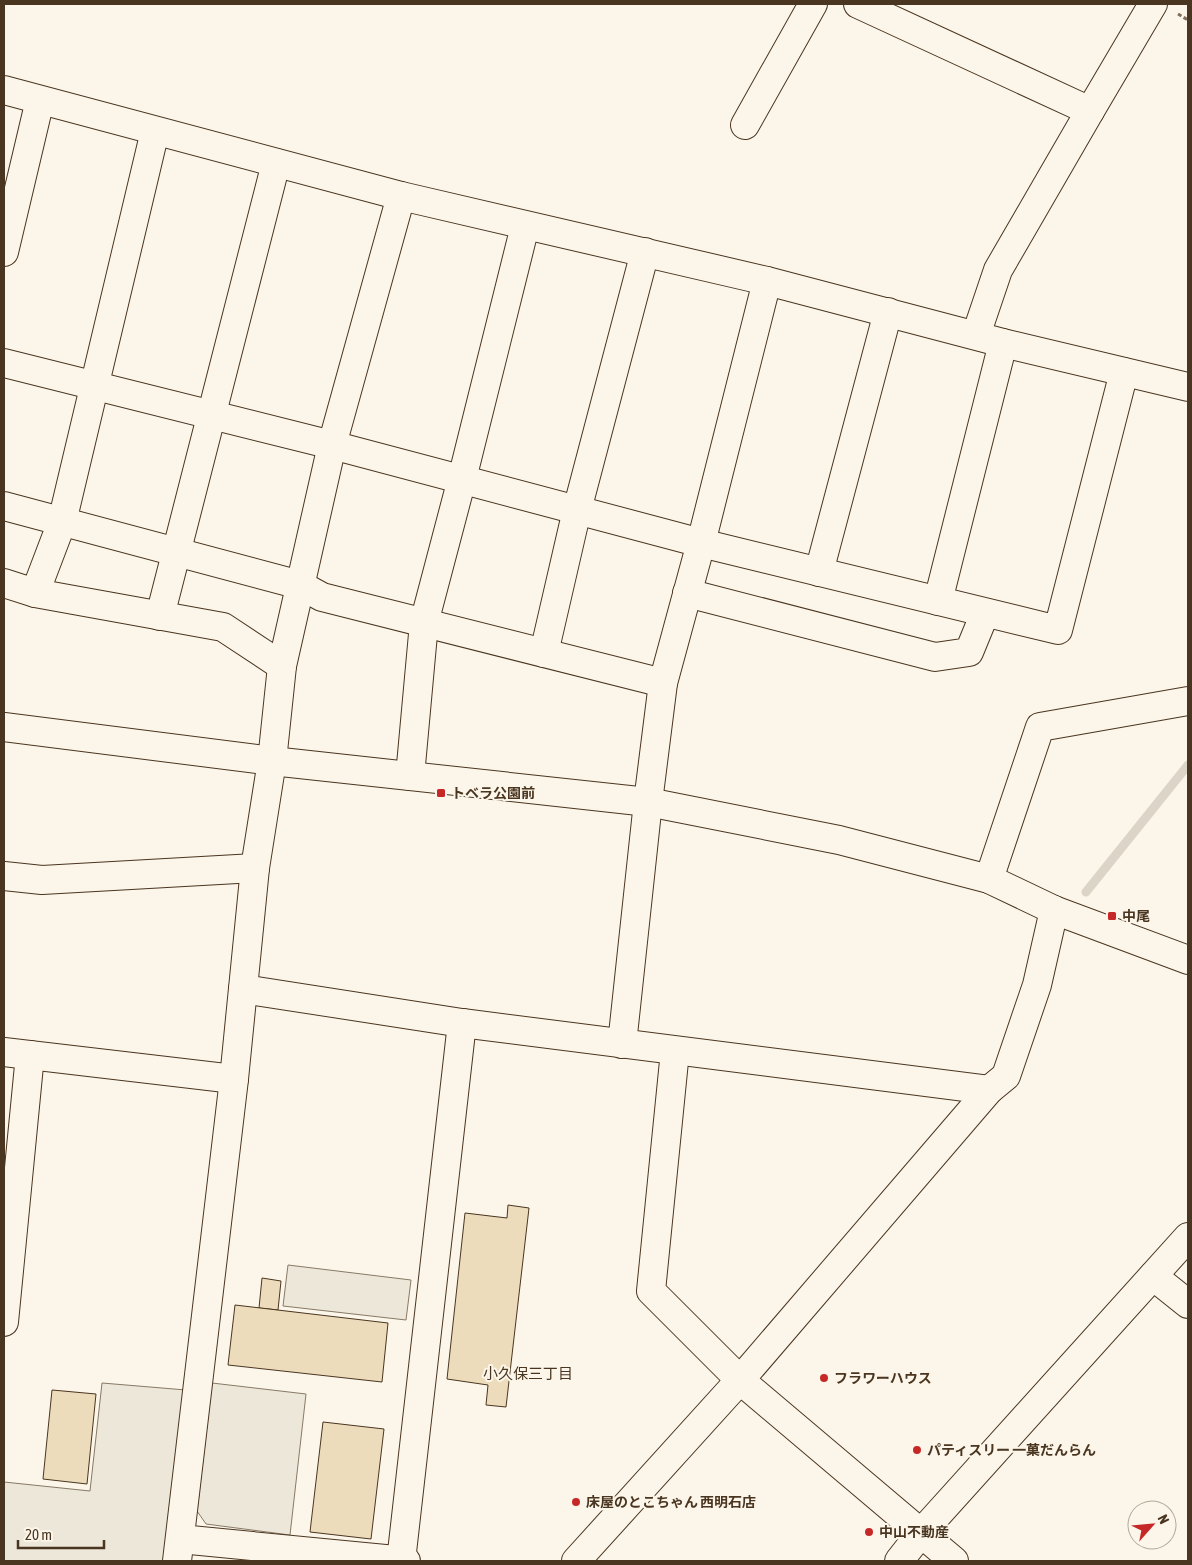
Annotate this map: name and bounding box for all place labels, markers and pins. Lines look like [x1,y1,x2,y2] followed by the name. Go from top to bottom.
[451,785,535,801] place label: トベラ公園前
[435,787,447,799] marker: トベラ公園前
[1122,908,1150,924] place label: 中尾
[1106,910,1118,922] marker: 中尾
[834,1370,932,1386] place label: フラワーハウス
[818,1372,830,1384] marker: フラワーハウス
[927,1442,1096,1458] place label: パティスリー 一菓だんらん
[911,1444,923,1456] marker: パティスリー 一菓だんらん
[586,1494,756,1510] place label: 床屋のとこちゃん 西明石店
[570,1496,582,1508] marker: 床屋のとこちゃん 西明石店
[879,1524,949,1540] place label: 中山不動産
[863,1526,875,1538] marker: 中山不動産

